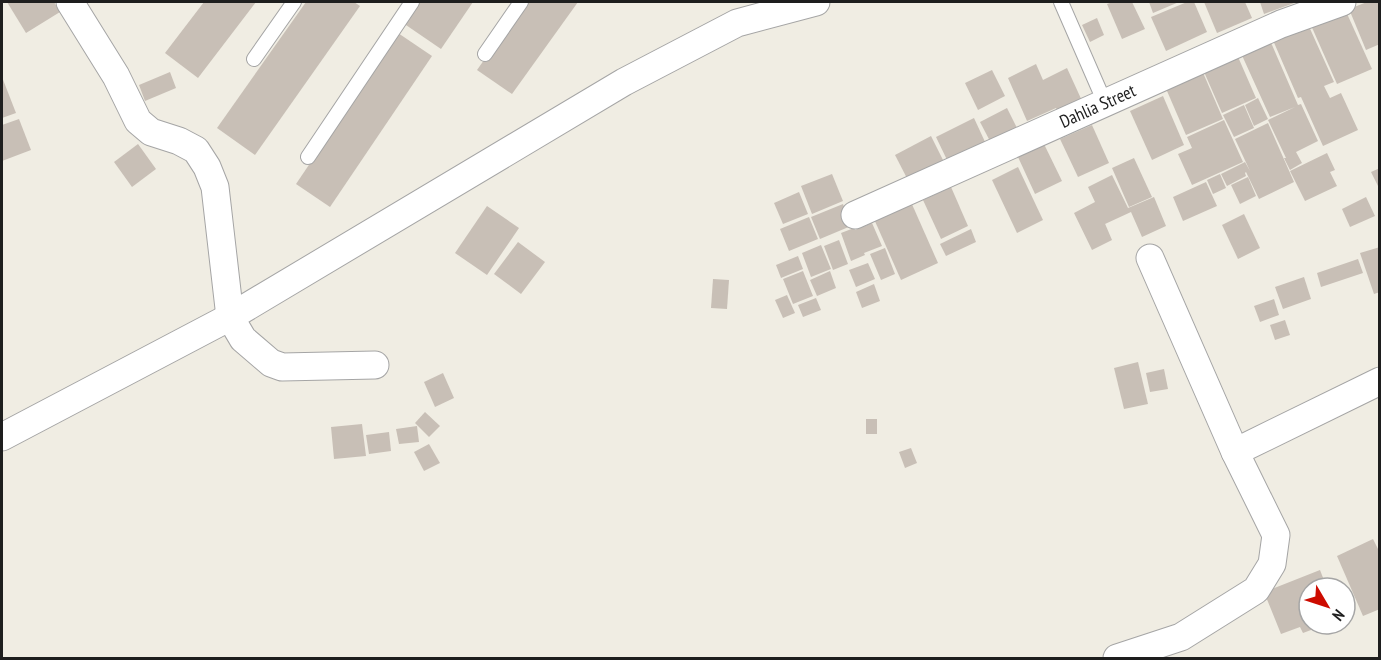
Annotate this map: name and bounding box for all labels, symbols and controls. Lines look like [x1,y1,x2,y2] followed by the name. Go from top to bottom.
[1056,79,1139,133] street label: Dahlia Street
[1297,576,1357,636] north arrow
[1328,606,1349,625] text: N

